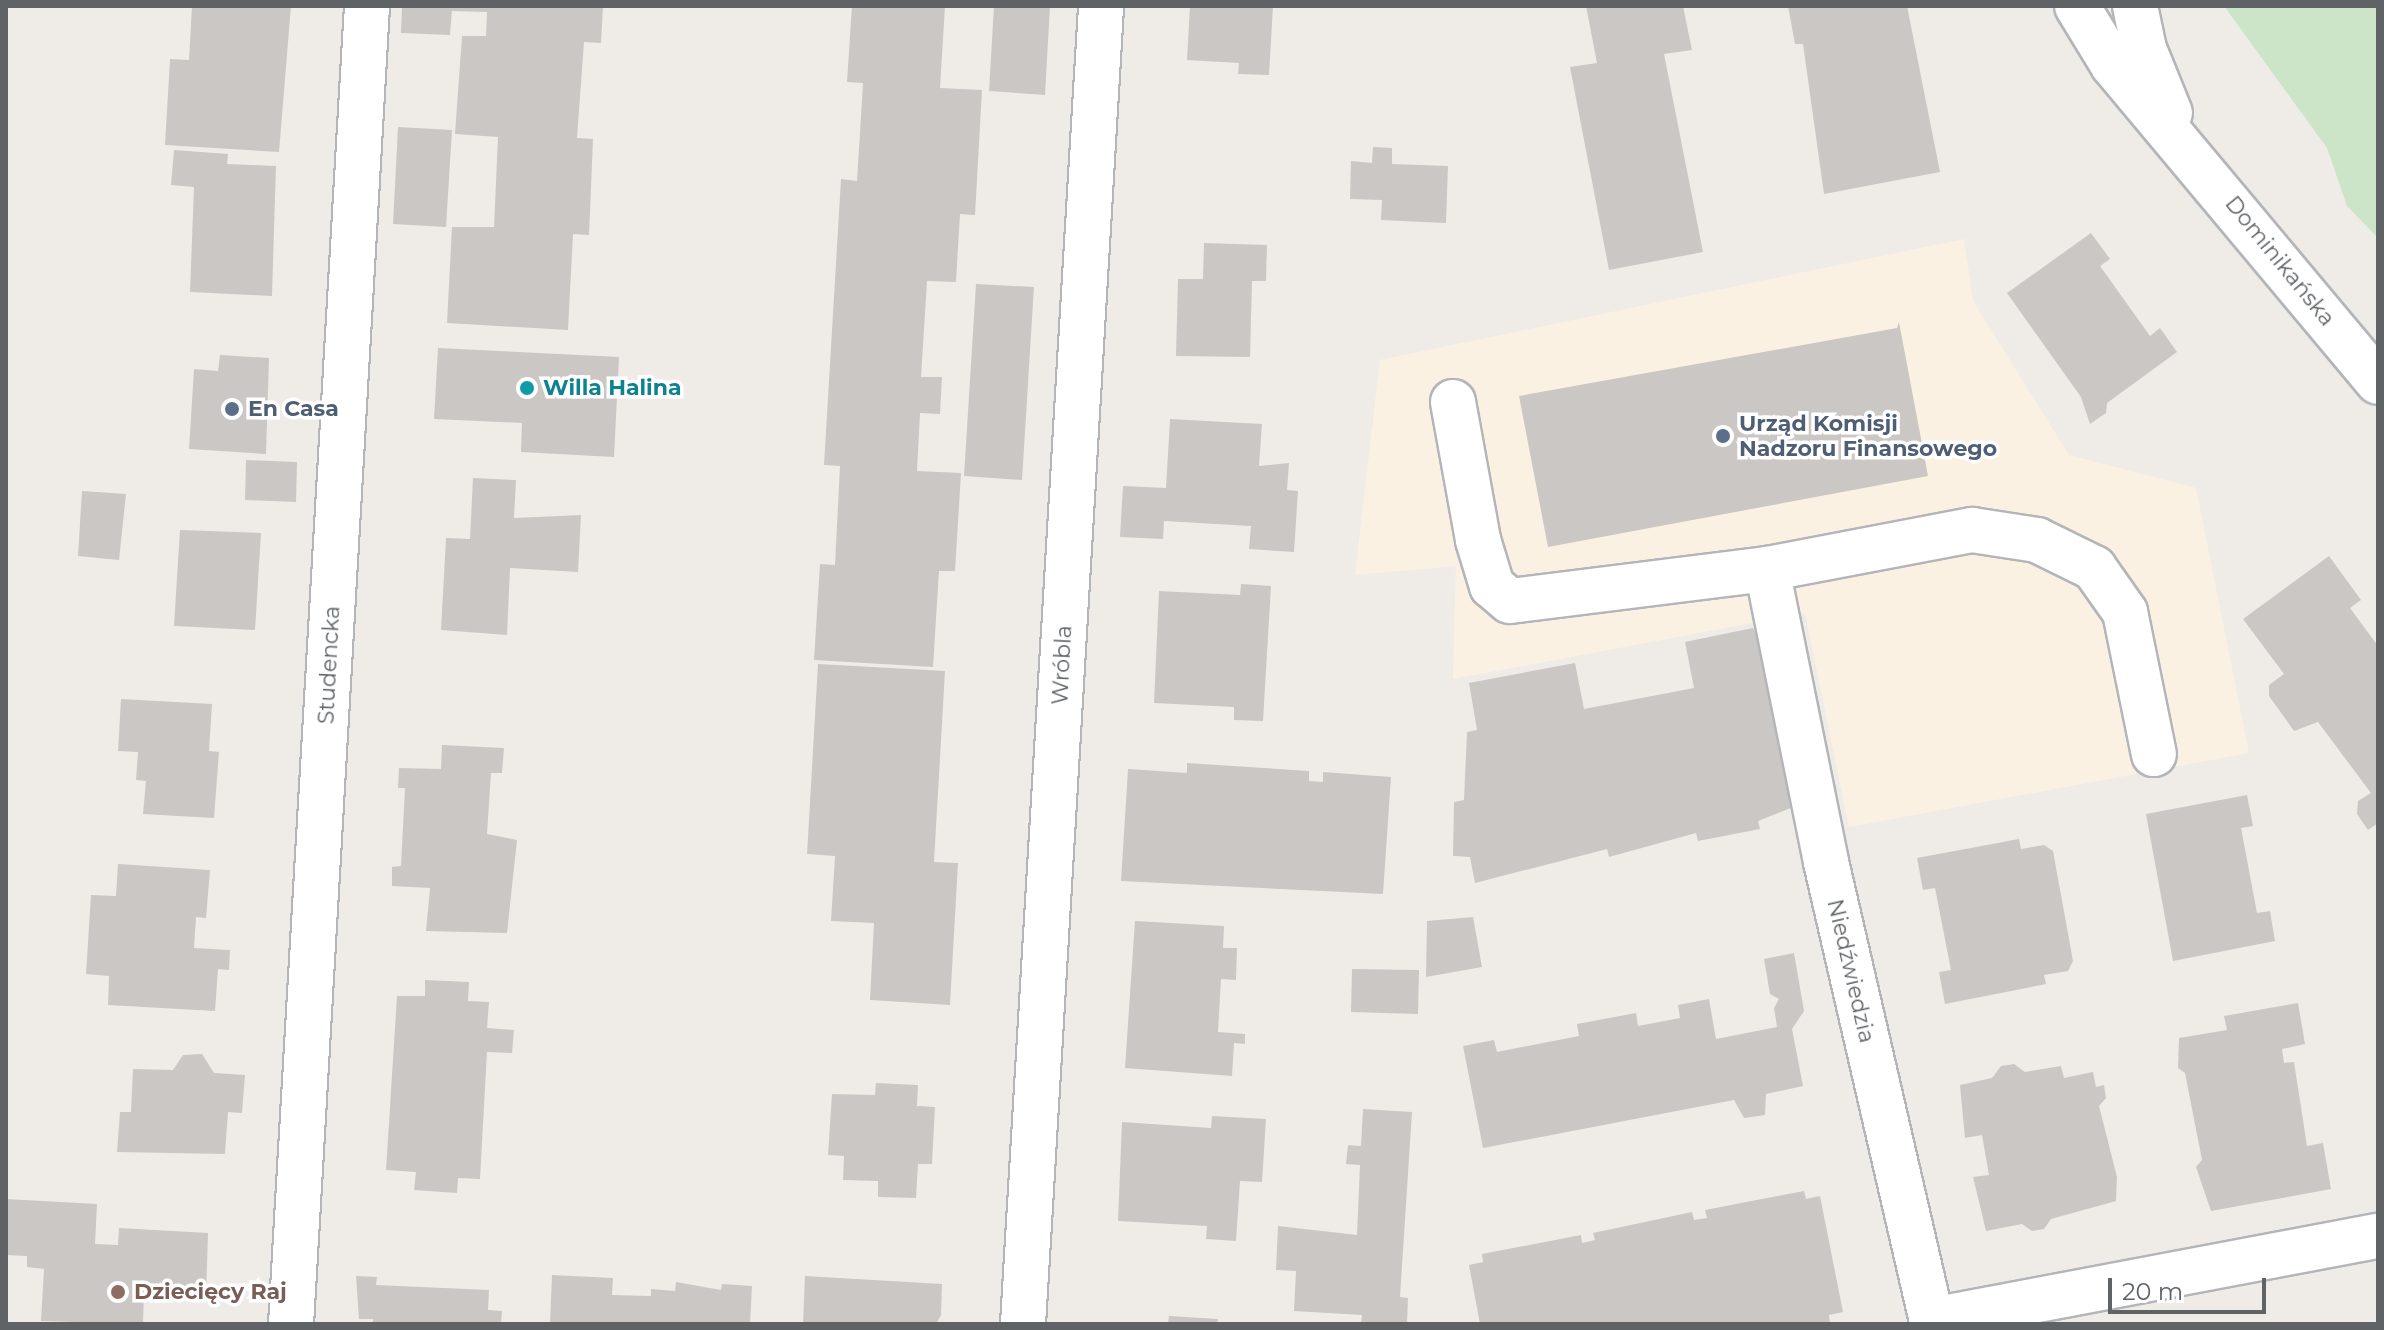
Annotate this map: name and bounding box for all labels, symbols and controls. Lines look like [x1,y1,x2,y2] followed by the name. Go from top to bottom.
[2220,191,2340,331] street label: Dominikańska
[543,375,682,401] place label: Willa Halina
[518,379,536,397] marker: Willa Halina
[248,396,339,422] place label: En Casa
[223,400,241,418] marker: En Casa
[1739,410,1997,462] place label: Urząd Komisji Nadzoru Finansowego
[1714,427,1732,445] marker: Urząd Komisji Nadzoru Finansowego
[313,605,345,725] street label: Studencka
[1047,624,1077,706] street label: Wróbla
[1822,897,1880,1045] street label: Niedźwiedzia
[2112,1262,2270,1312] scale bar
[2122,1277,2183,1306] text: 20 m
[134,1279,287,1305] place label: Dziecięcy Raj
[109,1283,127,1301] marker: Dziecięcy Raj

